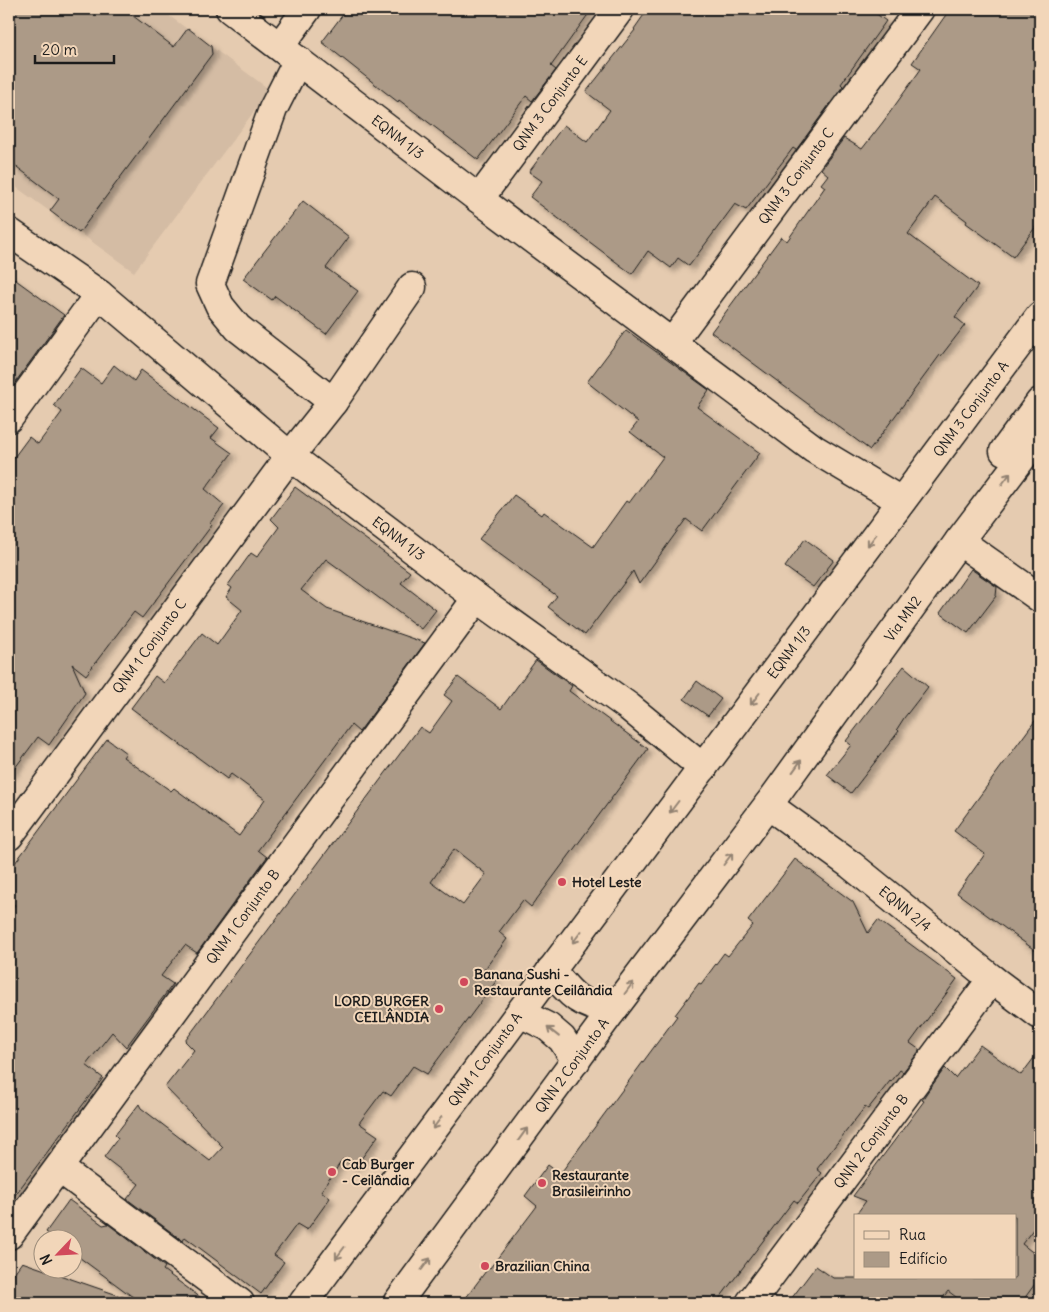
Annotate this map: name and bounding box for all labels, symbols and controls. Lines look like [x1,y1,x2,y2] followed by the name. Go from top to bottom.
[35,32,114,64] scale bar
[42,40,77,59] text: 20 m
[508,52,591,155] street label: QNM 3 Conjunto E
[368,111,428,163] street label: EQNM 1/3
[754,124,838,228] street label: QNM 3 Conjunto C
[929,357,1012,460] street label: QNM 3 Conjunto A
[1001,472,1011,486] one-way arrow
[369,513,429,564] street label: EQNM 1/3
[867,533,878,546] one-way arrow
[880,592,926,645] street label: Via MN2
[108,595,190,697] street label: QNM 1 Conjunto C
[763,622,814,682] street label: EQNM 1/3
[749,692,760,705] one-way arrow
[792,759,802,773] one-way arrow
[669,800,679,814] one-way arrow
[722,853,733,866] one-way arrow
[202,866,284,968] street label: QNM 1 Conjunto B
[572,873,642,891] place label: Hotel Leste
[556,876,568,888] marker: Hotel Leste
[875,882,935,935] street label: EQNN 2/4
[571,930,582,943] one-way arrow
[474,965,612,999] place label: Banana Sushi - Restaurante Ceilândia
[458,976,470,988] marker: Banana Sushi - Restaurante Ceilândia
[624,982,635,995] one-way arrow
[334,992,429,1026] place label: LORD BURGER CEILÂNDIA
[433,1003,445,1015] marker: LORD BURGER CEILÂNDIA
[444,1009,526,1110] street label: QNM 1 Conjunto A
[531,1014,613,1117] street label: QNN 2 Conjunto A
[547,1026,560,1037] one-way arrow
[830,1090,912,1192] street label: QNN 2 Conjunto B
[432,1116,443,1129] one-way arrow
[518,1127,528,1141] one-way arrow
[342,1155,414,1189] place label: Cab Burger - Ceilândia
[326,1166,338,1178] marker: Cab Burger - Ceilândia
[552,1166,631,1200] place label: Restaurante Brasileirinho
[536,1177,548,1189] marker: Restaurante Brasileirinho
[854,1214,1016,1280] legend
[899,1225,926,1244] text: Rua
[32,1230,82,1280] north arrow
[335,1246,346,1259] one-way arrow
[899,1249,947,1268] text: Edifício
[36,1251,56,1268] text: N
[495,1257,590,1275] place label: Brazilian China
[421,1258,432,1271] one-way arrow
[479,1260,491,1272] marker: Brazilian China

